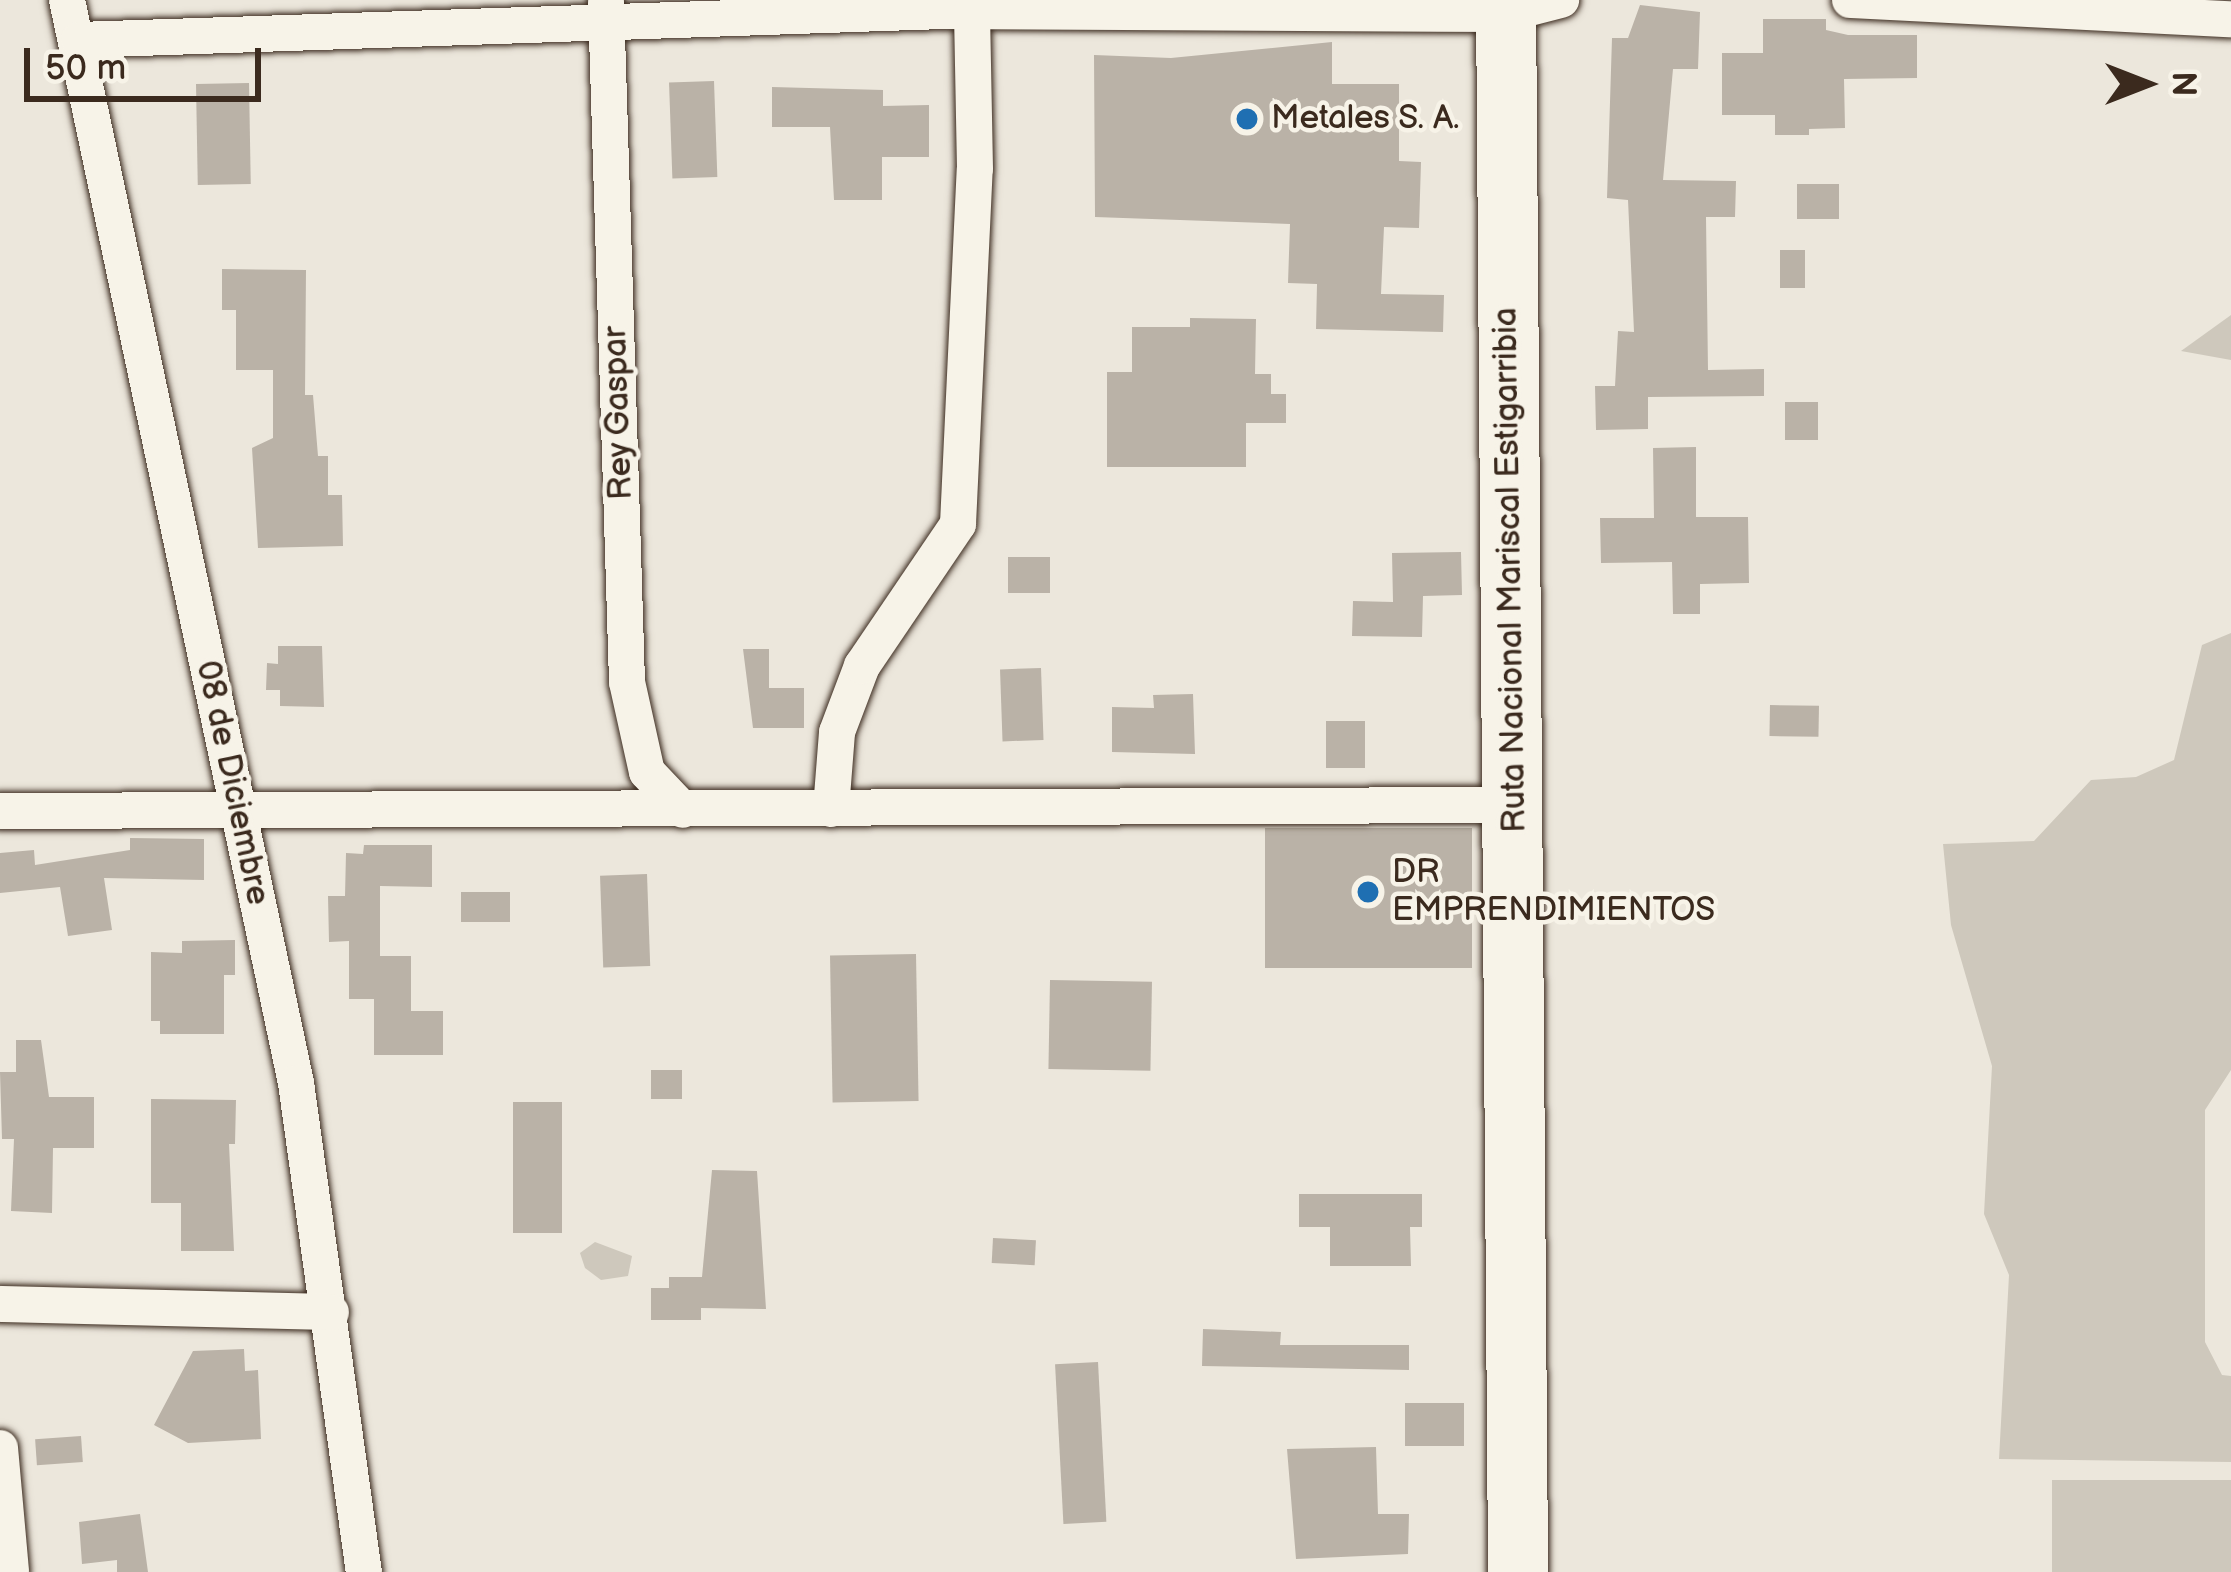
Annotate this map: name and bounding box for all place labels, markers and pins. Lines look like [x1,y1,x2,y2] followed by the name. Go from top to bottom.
[1271,99,1460,139] place label: Metales S. A.
[1234,106,1260,132] marker: Metales S. A.
[1392,853,1715,931] place label: DR EMPRENDIMIENTOS
[1355,879,1381,905] marker: DR EMPRENDIMIENTOS

